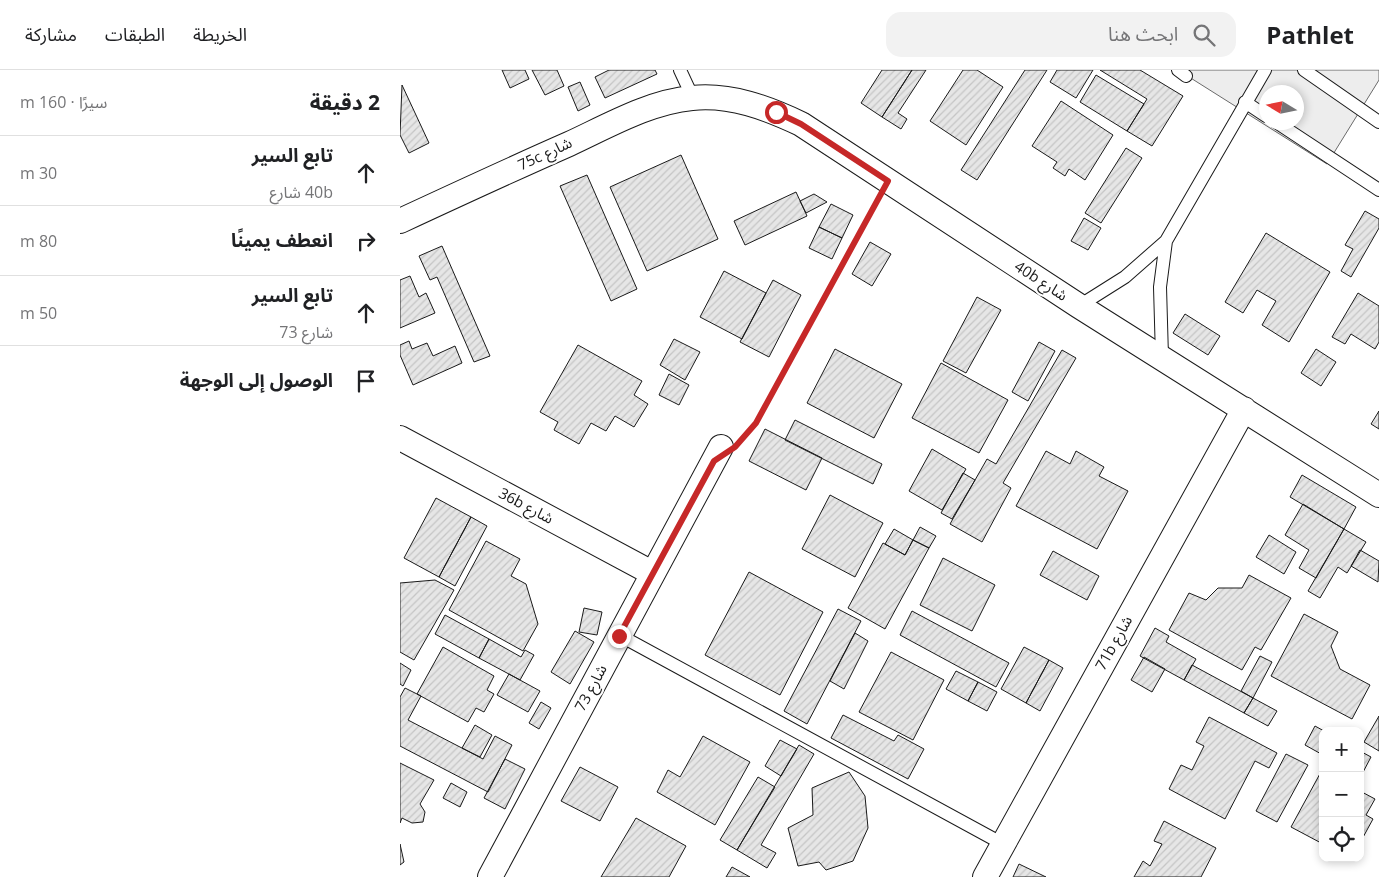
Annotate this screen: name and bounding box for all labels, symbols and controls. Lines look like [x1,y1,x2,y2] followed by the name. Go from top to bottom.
[886,12,1236,57] search box
[1266,18,1354,51] text: Pathlet
[1108,21,1178,47] text: ابحث هنا
[1190,21,1218,49] icon: search
[25,22,77,46] text: مشاركة
[105,22,165,46] text: الطبقات
[193,22,247,46] text: الخريطة
[1259,85,1304,130] north arrow
[310,88,380,116] text: 2 دقيقة
[20,91,107,113] text: سيرًا · 160 m
[765,101,788,124] route start
[514,132,576,177] street label: 75c شارع
[252,142,333,168] text: تابع السير
[352,159,380,187] icon: ahead
[20,162,57,184] text: 30 m
[270,181,333,203] text: 40b شارع
[231,227,333,253] text: انعطف يمينًا
[352,227,380,255] icon: right
[20,230,57,252] text: 80 m
[1010,256,1072,307] street label: 40b شارع
[252,282,333,308] text: تابع السير
[352,299,380,327] icon: ahead
[20,302,57,324] text: 50 m
[279,321,333,343] text: شارع 73
[180,367,333,393] text: الوصول إلى الوجهة
[352,367,380,395] icon: arrive
[494,482,558,531] street label: 36b شارع
[1090,611,1139,675] street label: 71b شارع
[608,625,631,648] route end
[569,660,614,716] street label: شارع 73
[1319,727,1364,862] map controls
[1319,727,1364,772] button: +
[1319,772,1364,817] button: −
[1319,817,1364,862] button: locate

